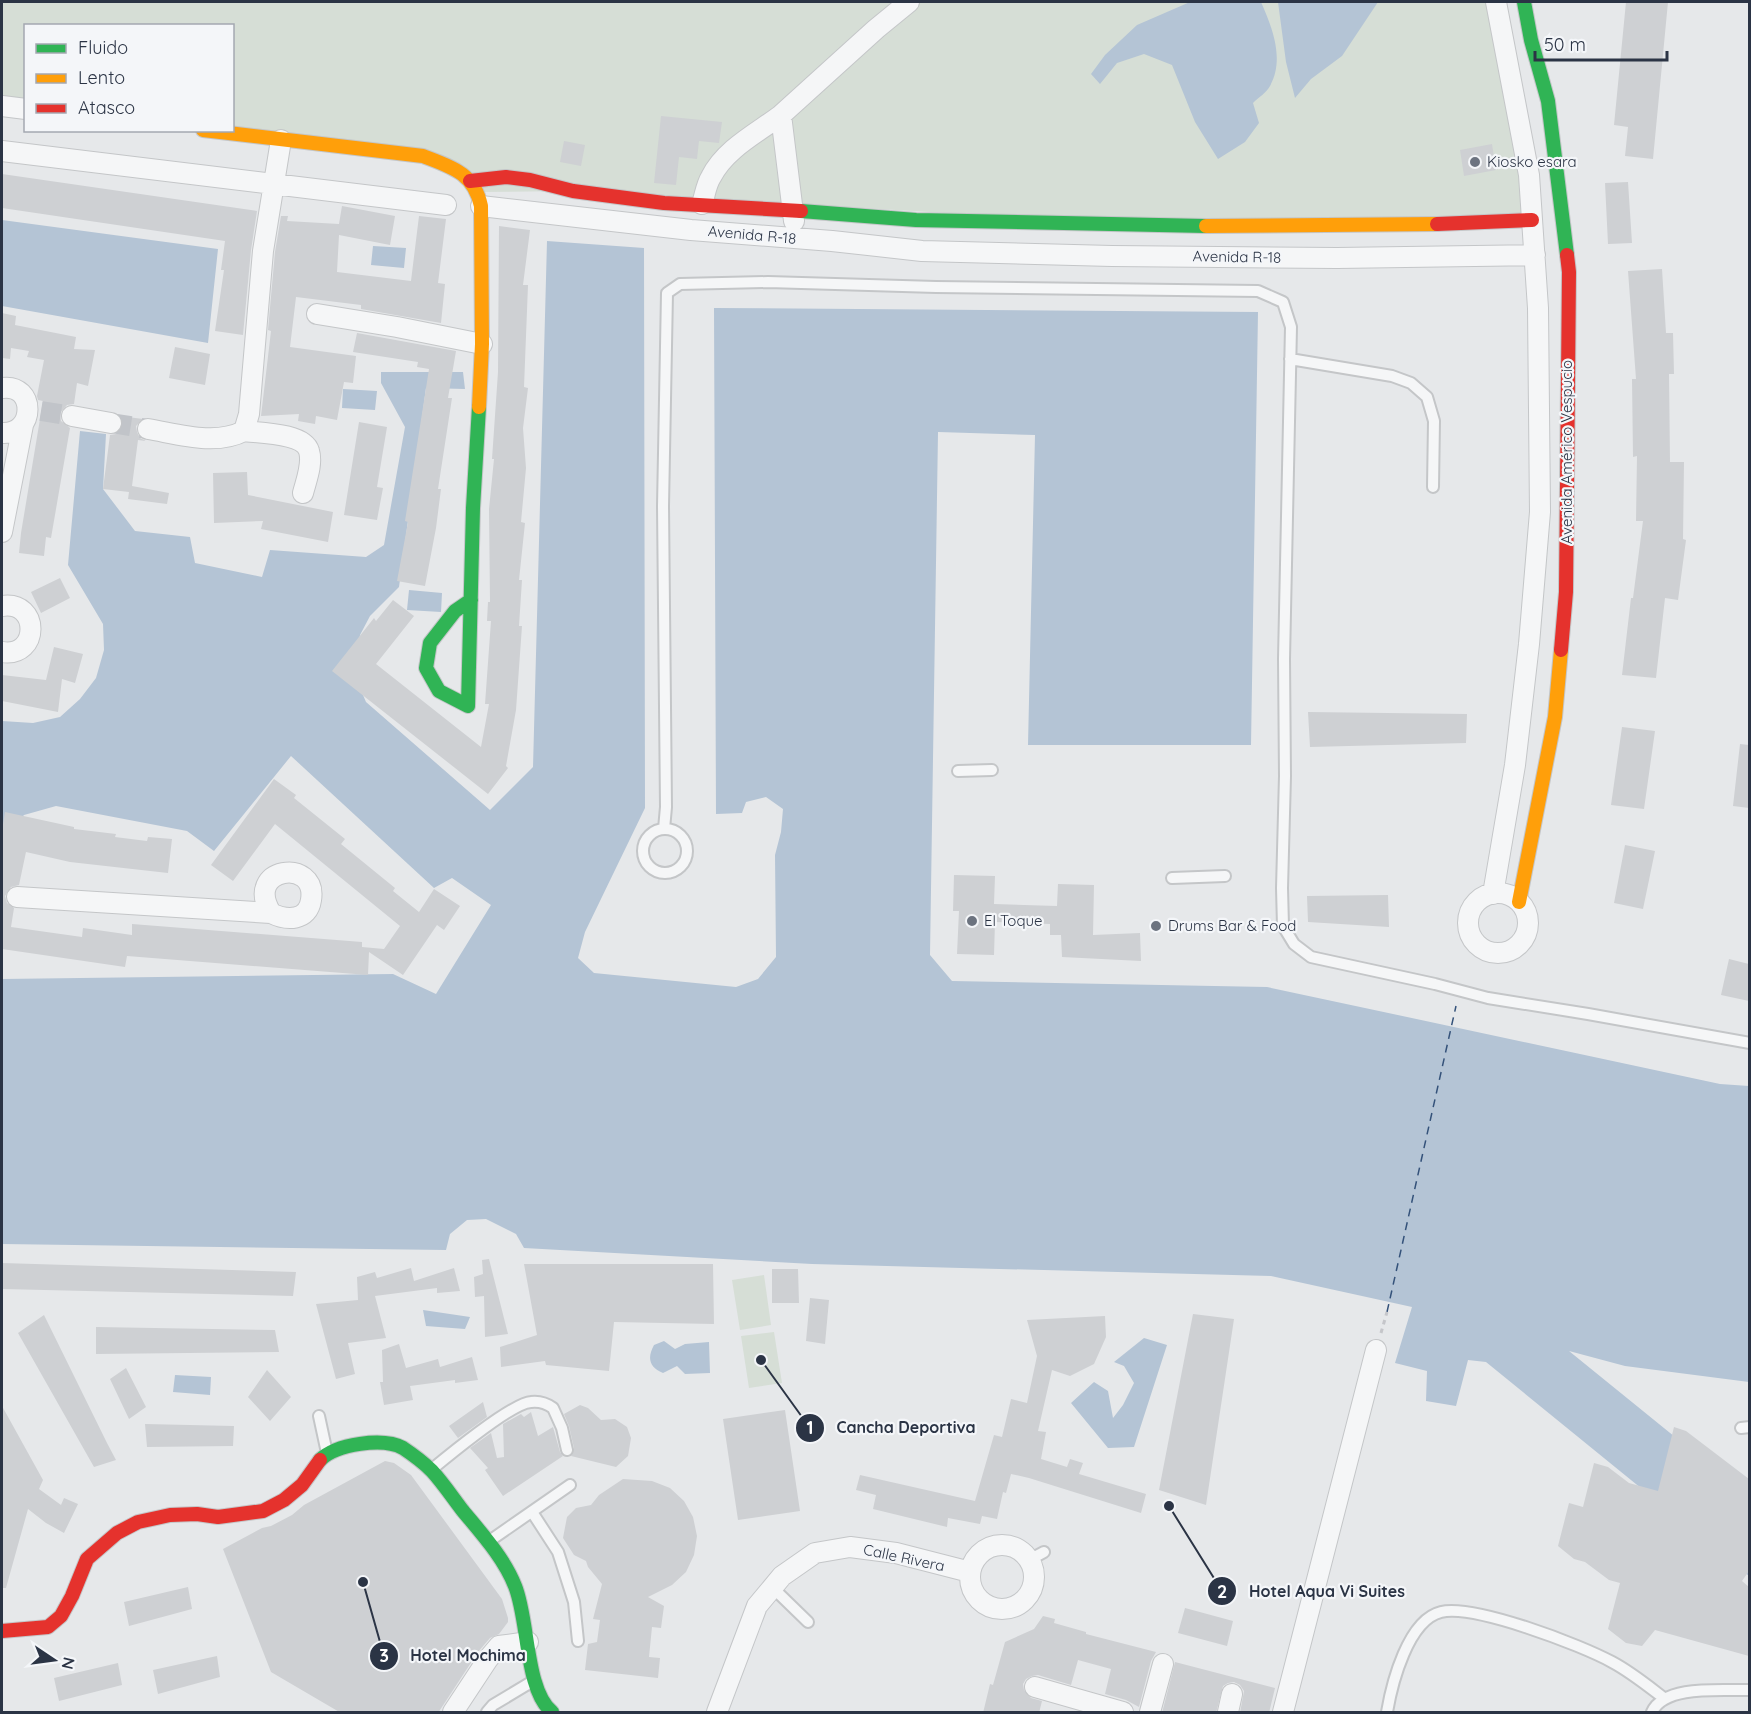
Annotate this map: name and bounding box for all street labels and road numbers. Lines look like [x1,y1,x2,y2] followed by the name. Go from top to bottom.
[707,221,797,248] street label: Avenida R-18
[1193,246,1281,267] street label: Avenida R-18
[1557,360,1576,544] street label: Avenida Américo Vespucio
[862,1540,946,1575] street label: Calle Rivera

